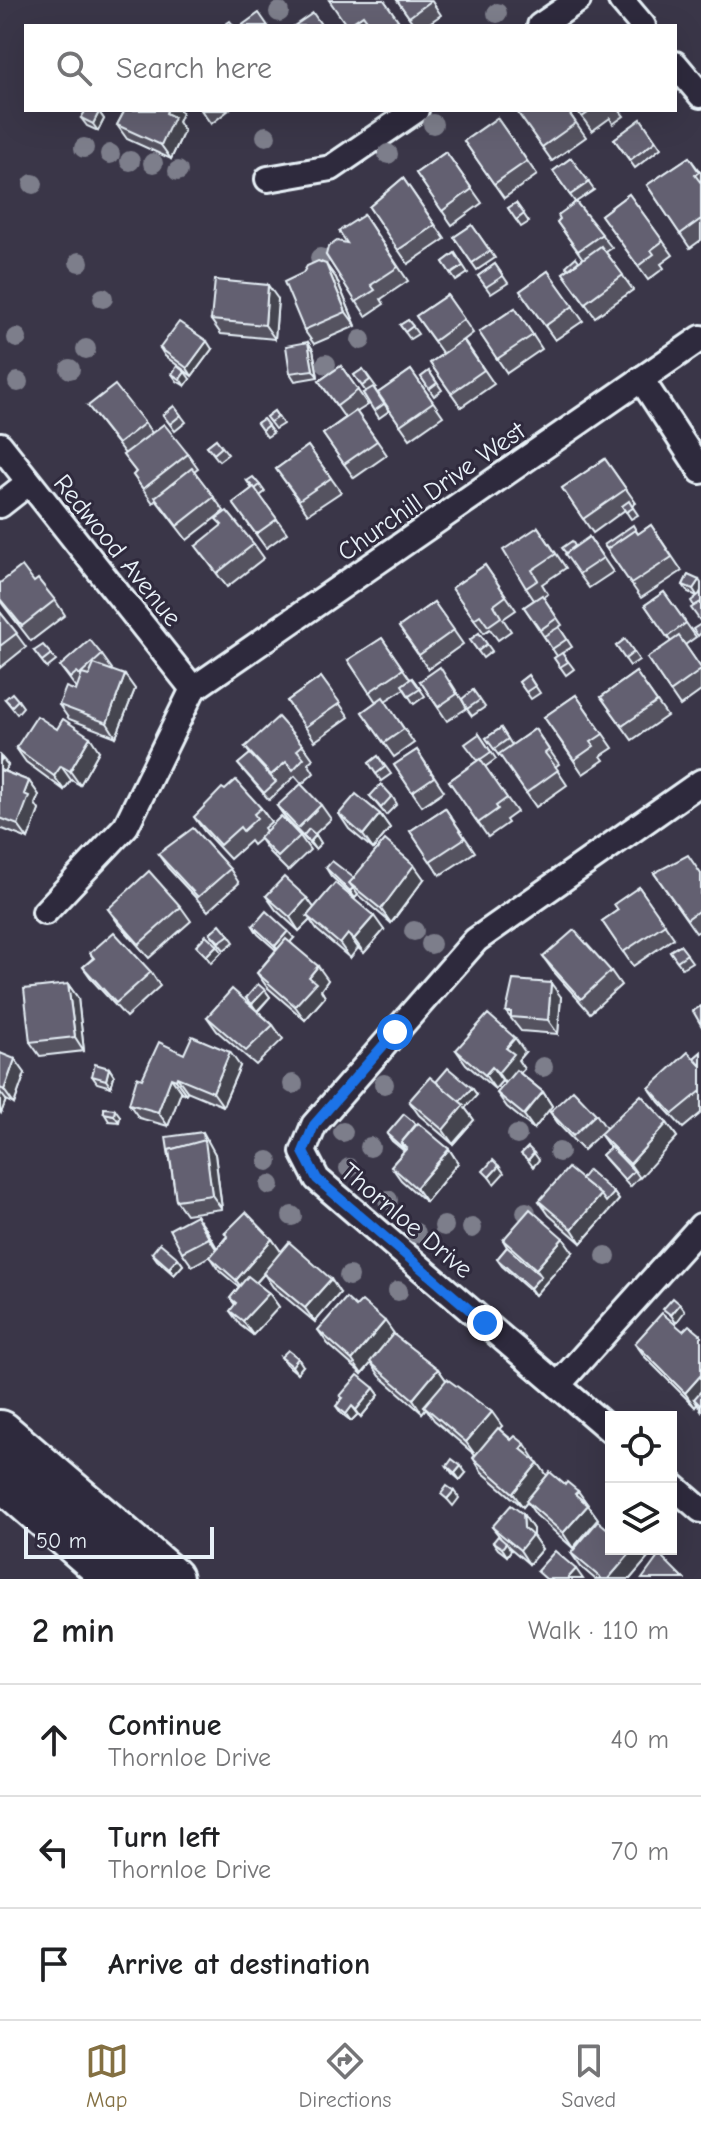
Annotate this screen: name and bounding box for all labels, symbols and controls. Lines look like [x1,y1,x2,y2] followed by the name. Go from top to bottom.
[24,24,677,112] search box
[52,46,96,90] icon: search
[116,51,272,86] text: Search here
[332,415,532,568] street label: Churchill Drive West
[47,469,187,632] street label: Redwood Avenue
[377,1014,413,1050] route start
[334,1157,478,1285] street label: Thornloe Drive
[467,1305,503,1341] route end
[605,1411,677,1555] map controls
[605,1411,677,1483] button: locate
[605,1483,677,1555] button: layers
[24,1523,214,1559] scale bar
[36,1528,87,1554] text: 50 m
[32,1611,115,1651] text: 2 min
[528,1616,669,1646] text: Walk · 110 m
[108,1708,222,1743] text: Continue
[32,1718,76,1762] icon: ahead
[610,1725,669,1755] text: 40 m
[108,1743,271,1773] text: Thornloe Drive
[108,1820,220,1855] text: Turn left
[32,1830,76,1874] icon: left
[611,1837,669,1867] text: 70 m
[108,1855,271,1885] text: Thornloe Drive
[32,1942,76,1986] icon: arrive
[108,1947,370,1982] text: Arrive at destination
[85,2039,129,2113] tab: Map
[299,2039,392,2113] tab: Directions
[561,2039,616,2113] tab: Saved

